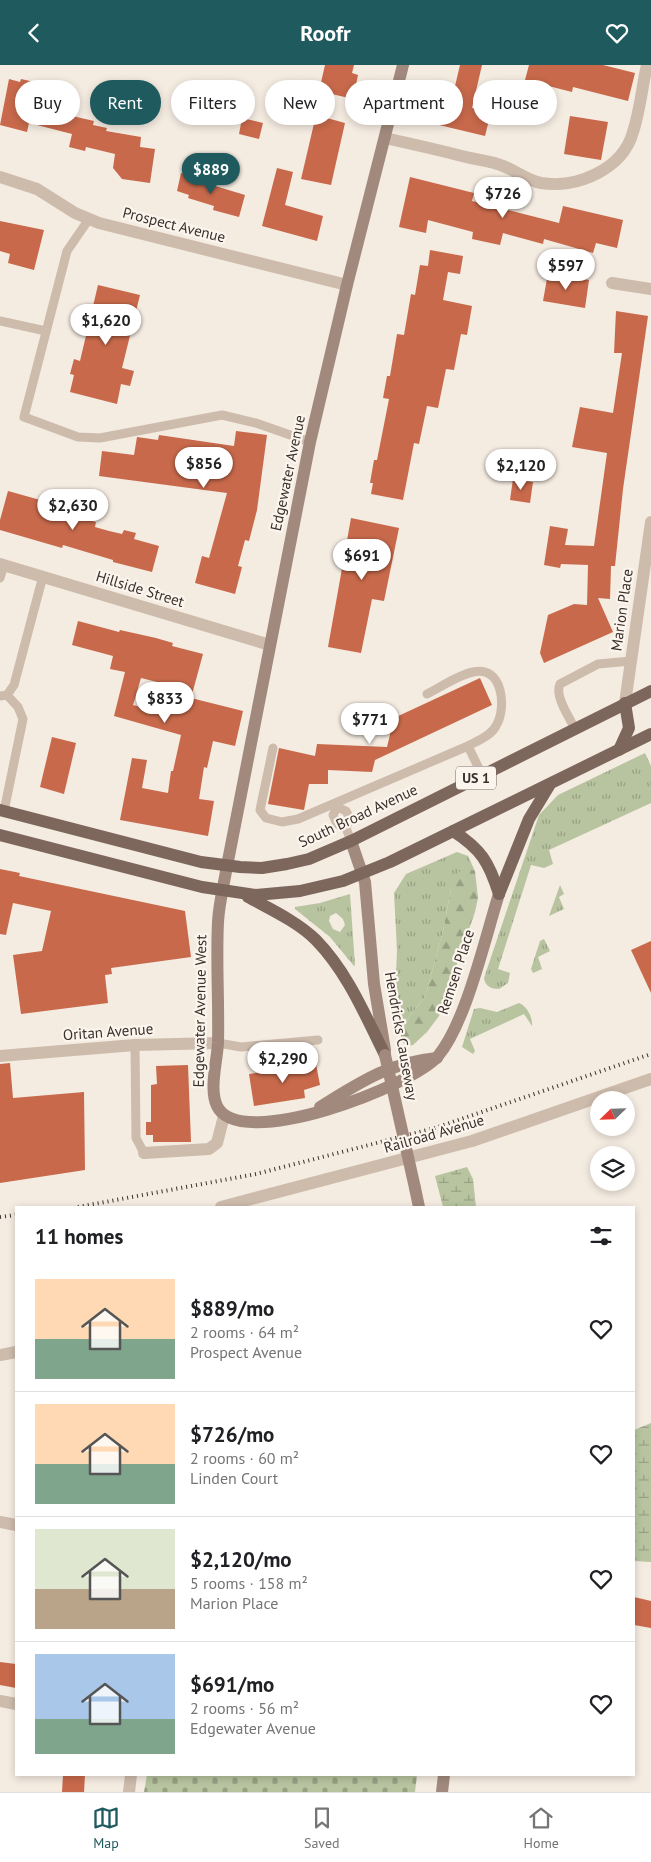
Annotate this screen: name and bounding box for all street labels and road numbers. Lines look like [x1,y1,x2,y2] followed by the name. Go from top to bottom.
[121,203,227,246] street label: Prospect Avenue
[266,413,309,533] street label: Edgewater Avenue
[94,566,187,611] street label: Hillside Street
[606,568,637,652] street label: Marion Place
[456,766,496,789] road number: US 1
[295,780,420,851] street label: South Broad Avenue
[433,927,478,1017] street label: Remsen Place
[189,935,210,1087] street label: Edgewater Avenue West
[381,970,422,1102] street label: Hendricks Causeway
[62,1019,154,1044] street label: Oritan Avenue
[381,1110,486,1157] street label: Railroad Avenue

